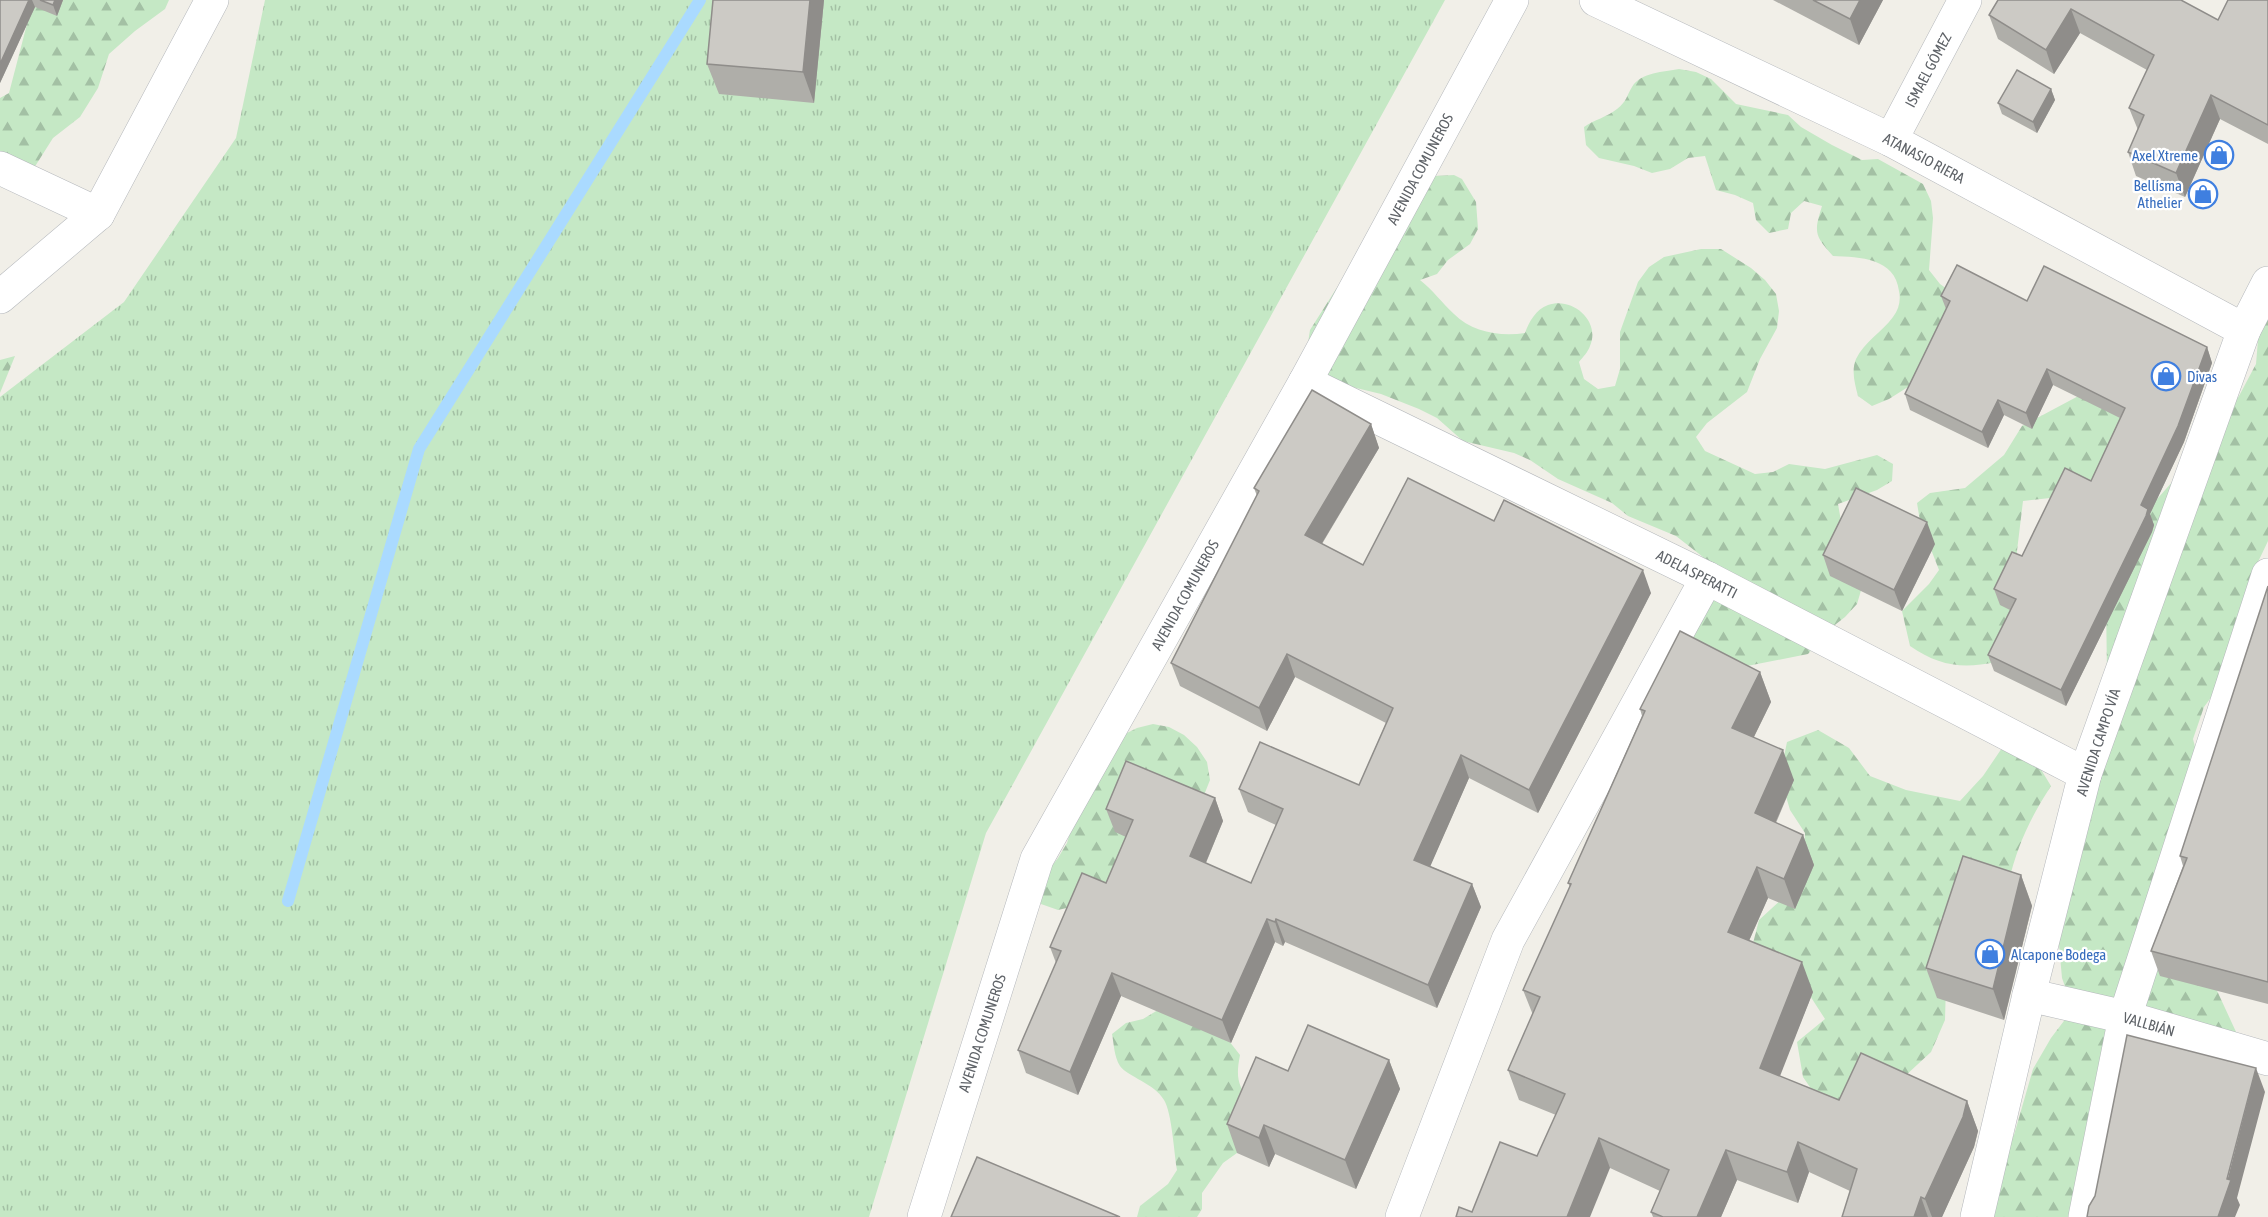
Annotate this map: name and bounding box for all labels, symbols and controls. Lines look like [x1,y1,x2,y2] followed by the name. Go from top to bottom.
[1901,30,1955,110] street label: ISMAEL GÓMEZ
[1384,111,1456,227] street label: AVENIDA COMUNEROS
[1880,129,1968,187] street label: ATANASIO RIERA
[2203,139,2235,171] shop icon: Axel Xtreme
[2132,147,2198,164] place label: Axel Xtreme
[2134,177,2183,211] place label: Bellísma Athelier
[2187,178,2219,210] shop icon: Bellísma Athelier
[2150,360,2182,392] shop icon: Divas
[2187,368,2217,385] place label: Divas
[1148,537,1222,653] street label: AVENIDA COMUNEROS
[1654,546,1740,602] street label: ADELA SPERATTI
[2073,685,2124,798] street label: AVENIDA CAMPO VÍA
[1974,938,2006,970] shop icon: Alcapone Bodega
[2011,946,2106,963] place label: Alcapone Bodega
[955,972,1009,1094] street label: AVENIDA COMUNEROS
[2121,1009,2177,1039] street label: VALLBIÁN

